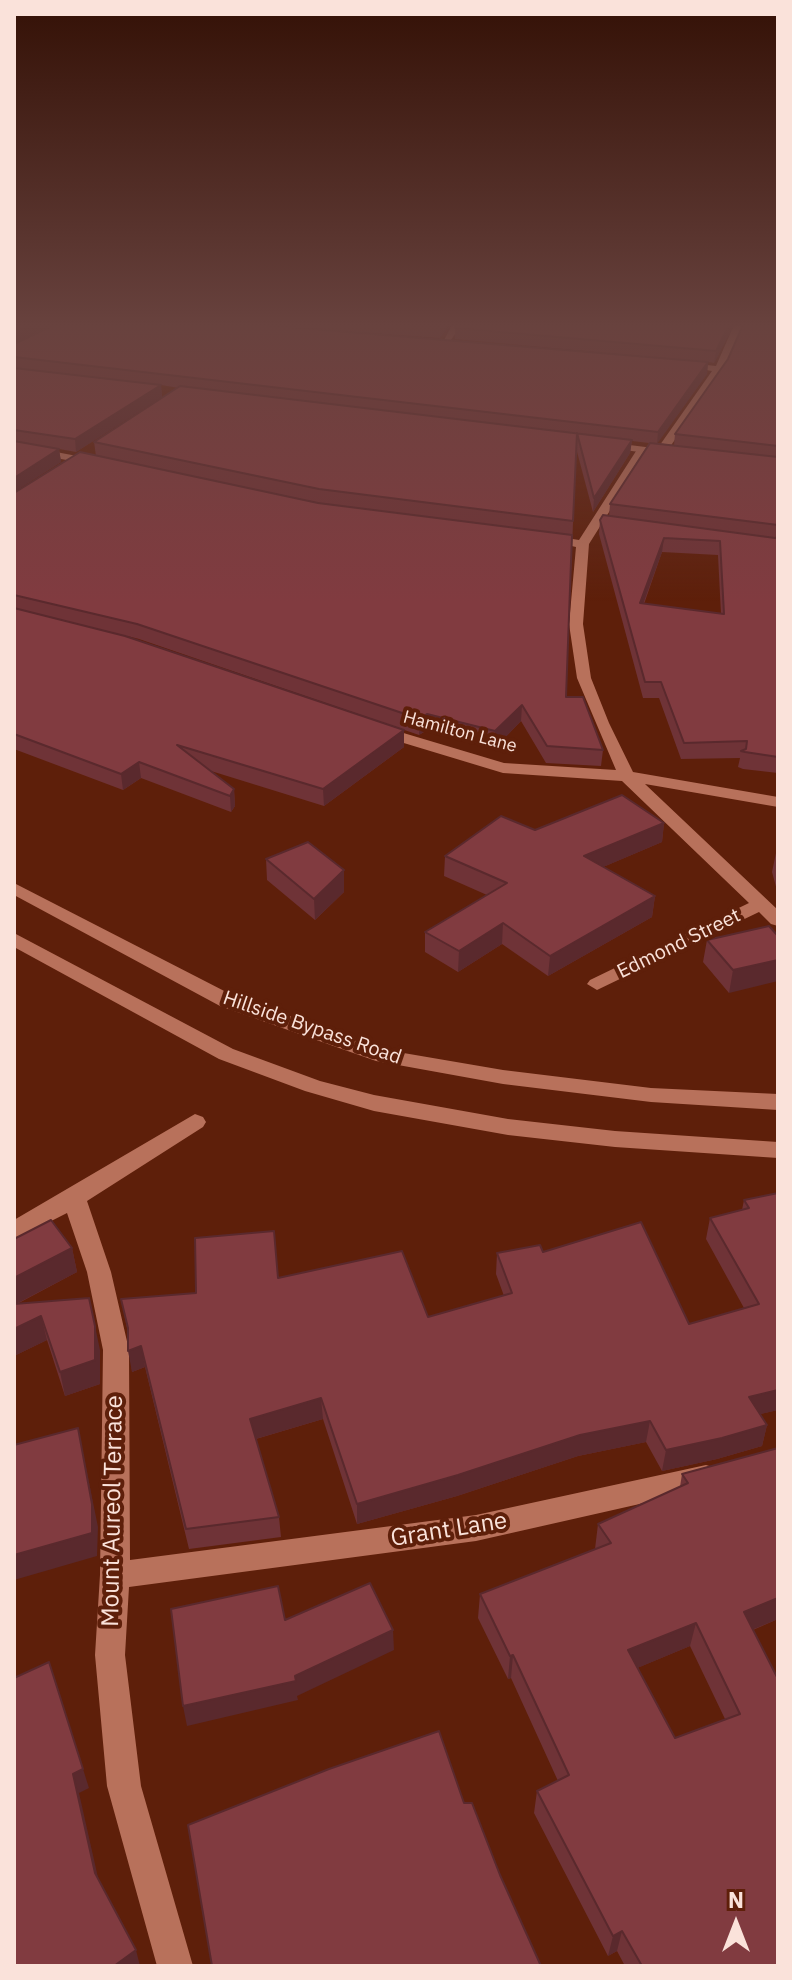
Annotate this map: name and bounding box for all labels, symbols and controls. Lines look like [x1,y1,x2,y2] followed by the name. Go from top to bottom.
[401,706,519,758] street label: Hamilton Lane
[613,904,745,984] street label: Edmond Street
[220,986,404,1070] street label: Hillside Bypass Road
[97,1395,129,1627] street label: Mount Aureol Terrace
[389,1507,509,1553] street label: Grant Lane
[696,1884,776,1964] north arrow
[728,1885,744,1914] text: N

